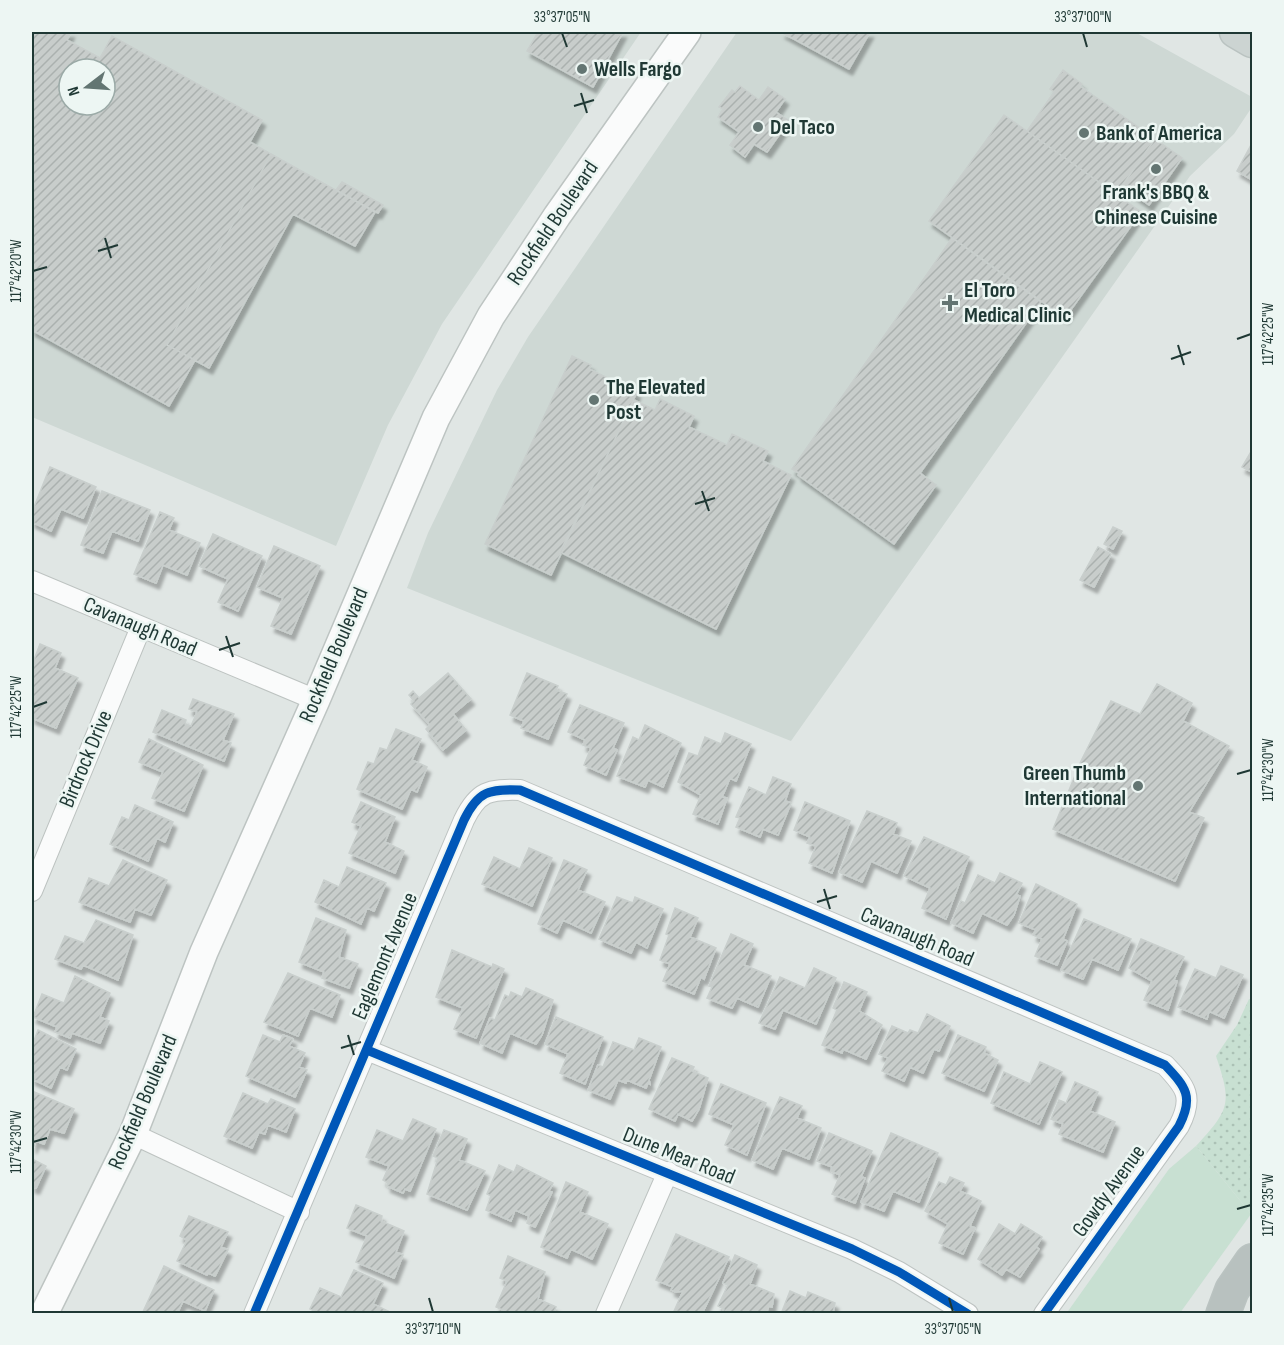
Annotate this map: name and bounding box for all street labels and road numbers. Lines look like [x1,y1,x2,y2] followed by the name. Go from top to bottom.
[502,156,604,290] street label: Rockfield Boulevard
[293,583,375,727] street label: Rockfield Boulevard
[79,591,201,663] street label: Cavanaugh Road
[53,706,119,812] street label: Birdrock Drive
[346,888,424,1024] street label: Eaglemont Avenue
[856,901,978,973] street label: Cavanaugh Road
[102,1030,184,1174] street label: Rockfield Boulevard
[619,1121,739,1191] street label: Dune Mear Road
[1067,1140,1151,1242] street label: Gowdy Avenue

